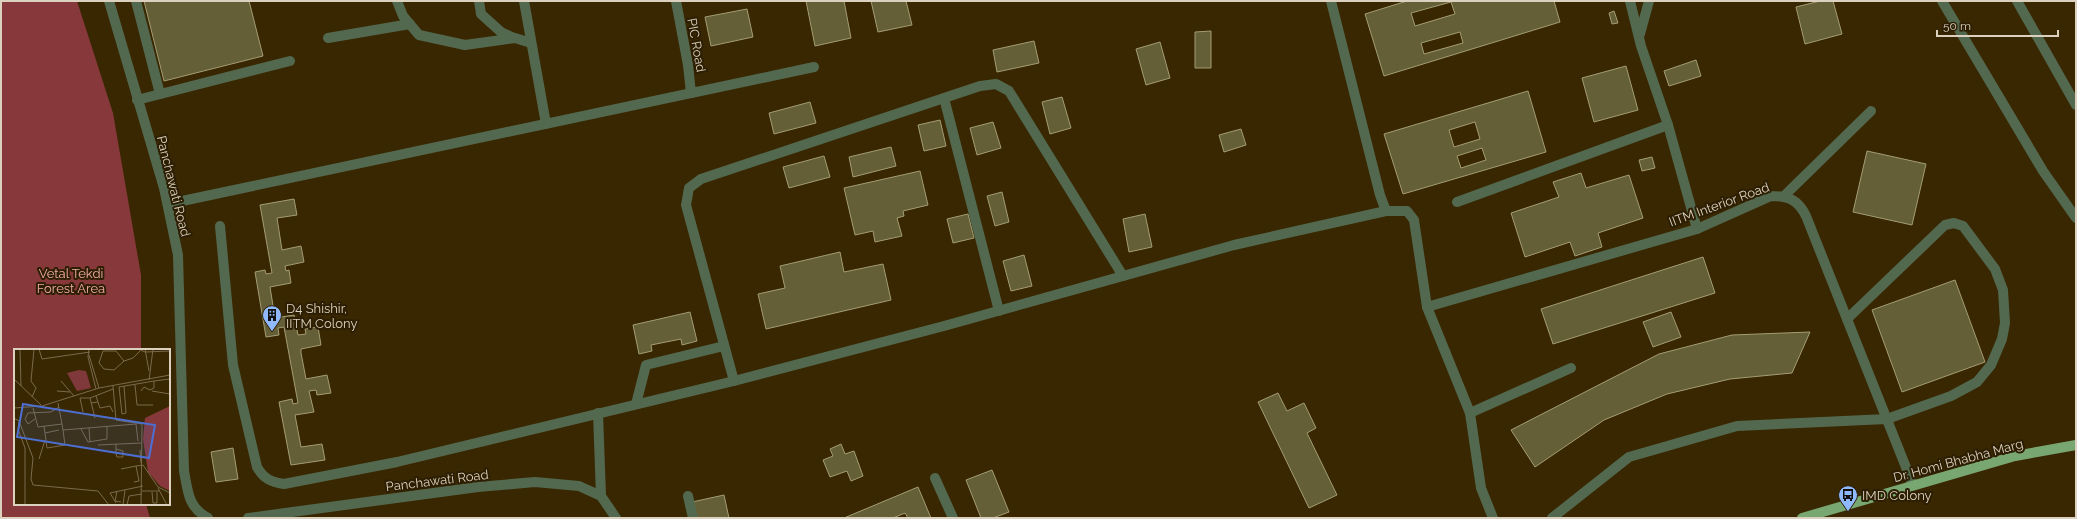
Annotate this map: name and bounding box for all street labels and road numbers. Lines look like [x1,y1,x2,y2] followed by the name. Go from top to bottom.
[684,17,709,73] street label: PIC Road
[154,134,193,238] street label: Panchawati Road
[1667,179,1771,230] street label: IITM Interior Road
[1892,436,2025,485] street label: Dr. Homi Bhabha Marg
[385,467,489,494] street label: Panchawati Road

